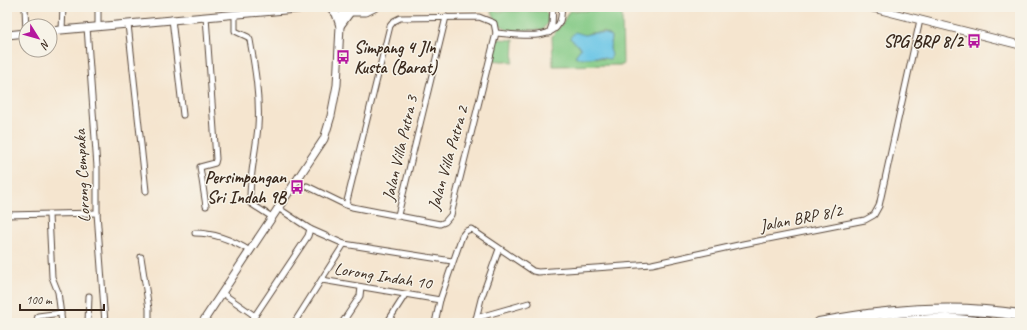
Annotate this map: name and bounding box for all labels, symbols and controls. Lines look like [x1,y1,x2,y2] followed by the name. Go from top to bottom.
[18,18,58,58] north arrow
[883,31,964,52] place label: SPG BRP 8/2
[966,33,982,49] bus stop icon: SPG BRP 8/2
[37,37,54,53] text: N
[354,37,438,78] place label: Simpang 4 Jln Kusta (Barat)
[335,49,351,65] bus stop icon: Simpang 4 Jln Kusta (Barat)
[377,92,423,204] street label: Jalan Villa Putra 3
[423,102,473,213] street label: Jalan Villa Putra 2
[69,128,95,223] street label: Lorong Cempaka
[205,167,288,208] place label: Persimpangan Sri Indah 9B
[289,179,305,195] bus stop icon: Persimpangan Sri Indah 9B
[757,199,845,236] street label: Jalan BRP 8/2
[333,258,435,294] street label: Lorong Indah 10
[20,286,104,312] scale bar
[26,292,53,308] text: 100 m

